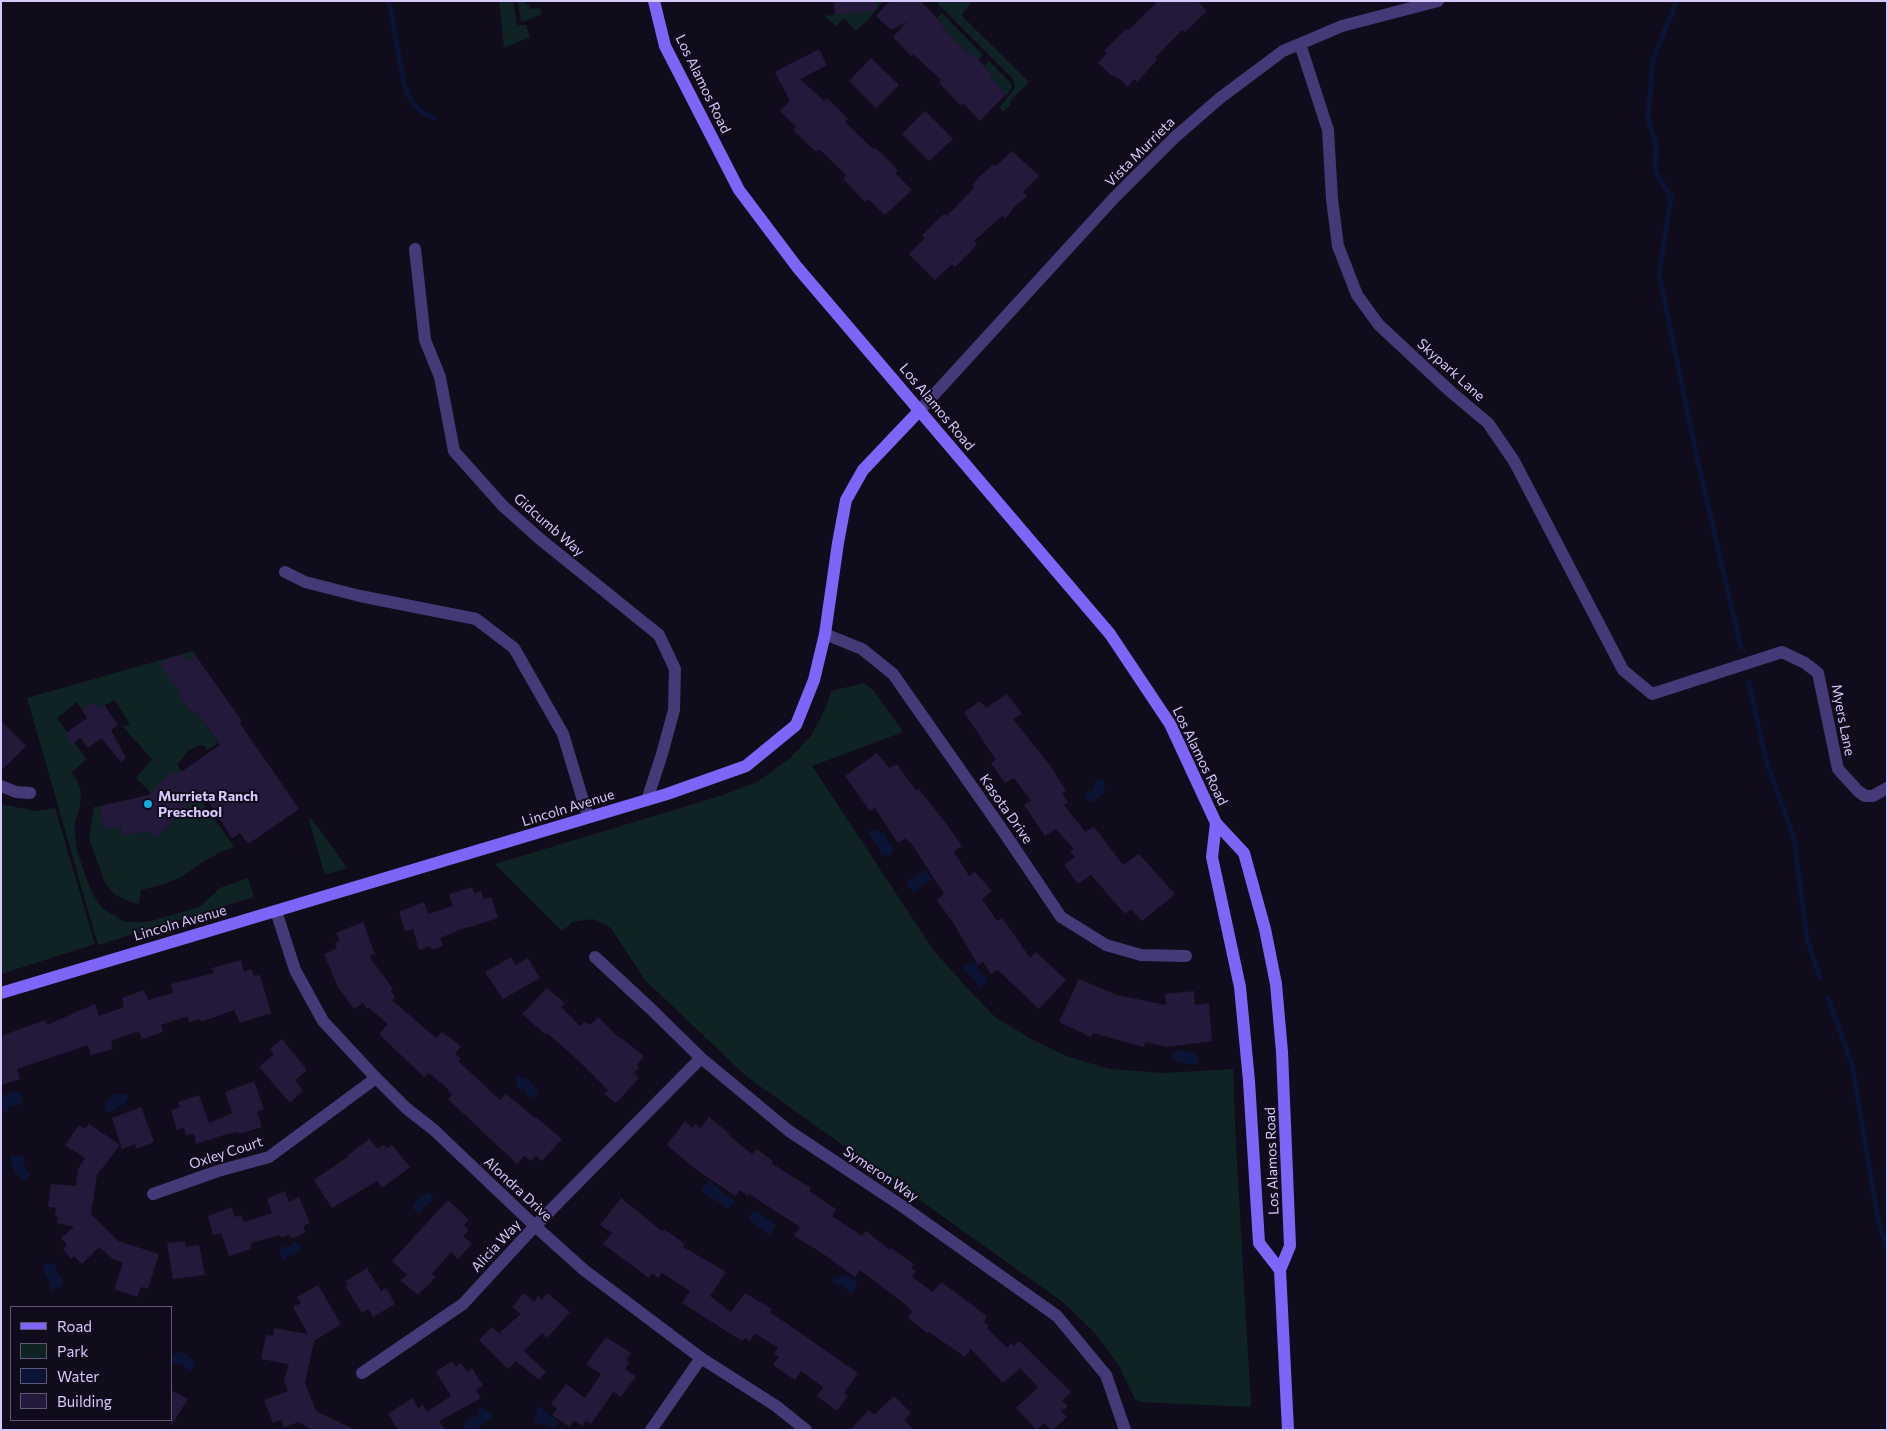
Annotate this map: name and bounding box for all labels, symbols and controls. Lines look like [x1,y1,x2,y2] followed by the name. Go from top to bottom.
[672,32,734,136] street label: Los Alamos Road
[1102,114,1178,190] street label: Vista Murrieta
[1414,335,1488,405] street label: Skypark Lane
[896,360,978,454] street label: Los Alamos Road
[510,490,588,560] street label: Gidcumb Way
[1828,683,1858,757] street label: Myers Lane
[1169,704,1231,808] street label: Los Alamos Road
[976,771,1036,847] street label: Kasota Drive
[520,786,616,830] street label: Lincoln Avenue
[158,788,258,820] place label: Murrieta Ranch Preschool
[142,798,154,810] marker: Murrieta Ranch Preschool
[132,902,228,944] street label: Lincoln Avenue
[1262,1107,1282,1215] street label: Los Alamos Road
[187,1133,265,1173] street label: Oxley Court
[840,1143,922,1205] street label: Symeron Way
[480,1153,556,1225] street label: Alondra Drive
[468,1216,524,1276] street label: Alicia Way
[10,1306,172,1421] legend
[57,1317,92,1335] text: Road
[57,1342,88,1360] text: Park
[57,1367,99,1385] text: Water
[57,1392,112,1410] text: Building

